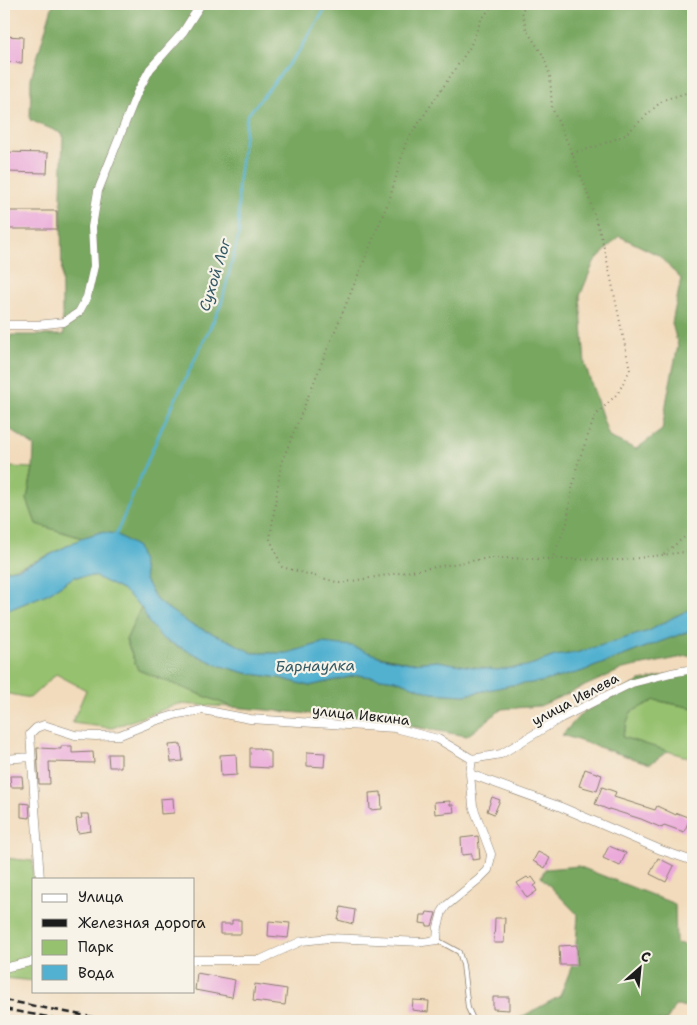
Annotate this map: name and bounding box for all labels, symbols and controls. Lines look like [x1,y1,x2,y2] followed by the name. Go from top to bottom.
[194,235,236,314] water label: Сухой Лог
[275,655,355,677] water label: Барнаулка
[528,668,622,729] street label: улица Ивлева
[311,701,411,729] street label: улица Ивкина
[32,878,195,992] legend
[78,887,124,907] text: Улица
[78,913,206,933] text: Железная дорога
[78,937,114,957] text: Парк
[614,942,664,992] north arrow
[638,946,654,966] text: С
[78,963,115,983] text: Вода

